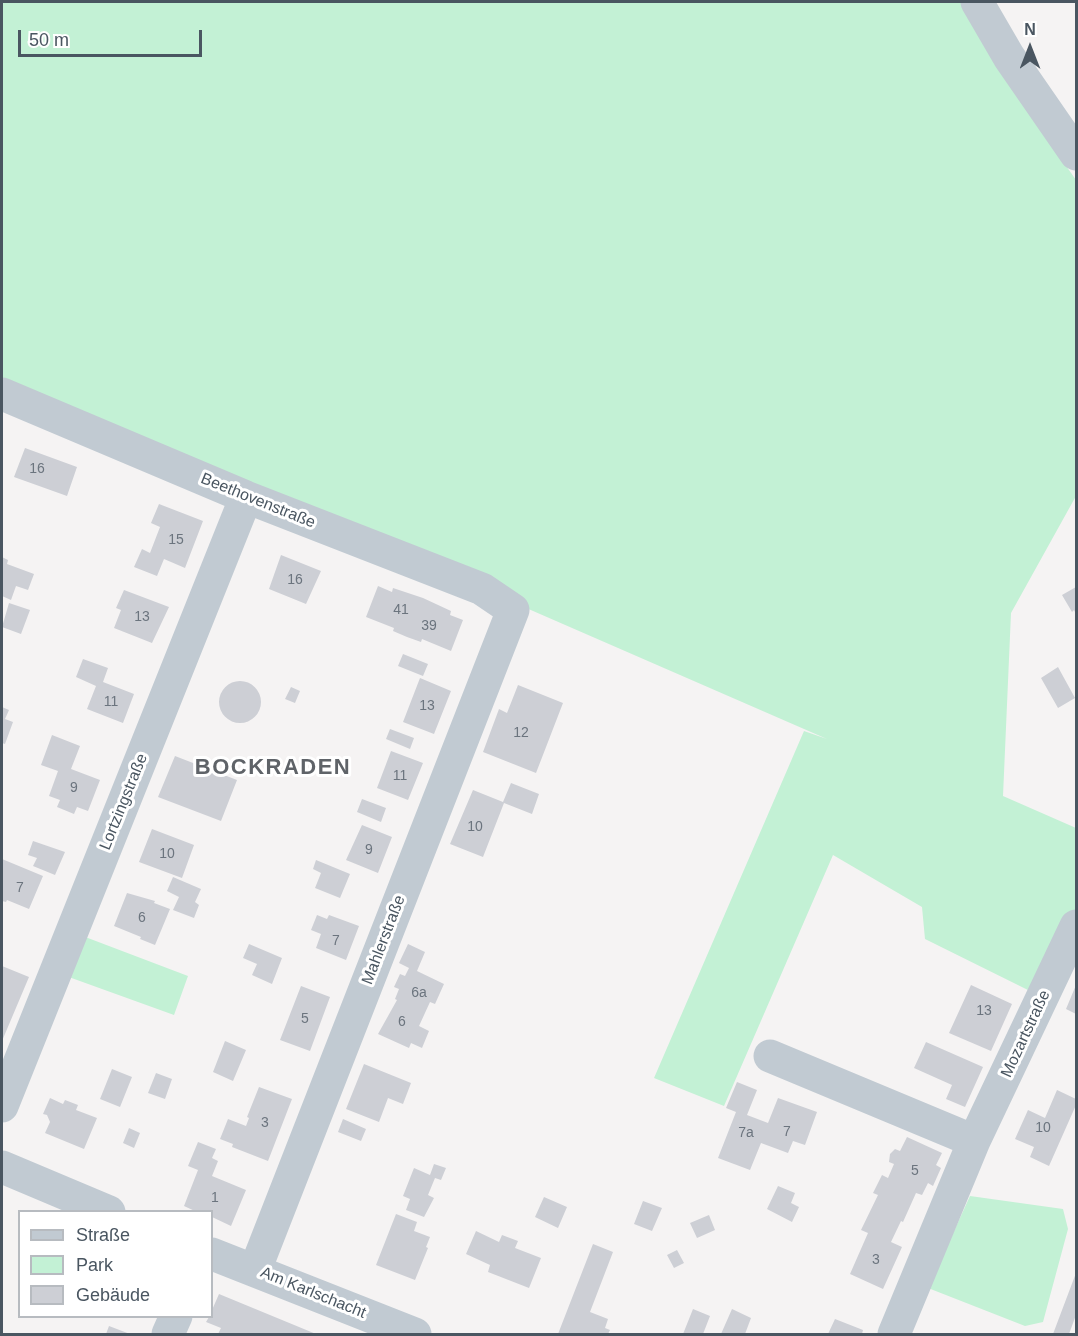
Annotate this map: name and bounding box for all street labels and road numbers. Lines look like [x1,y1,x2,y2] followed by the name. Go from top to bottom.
[198,469,318,533] street label: Beethovenstraße
[96,751,152,853] street label: Lortzingstraße
[358,893,410,987] street label: Mahlerstraße
[997,987,1055,1081] street label: Mozartstraße
[257,1263,369,1323] street label: Am Karlschacht

